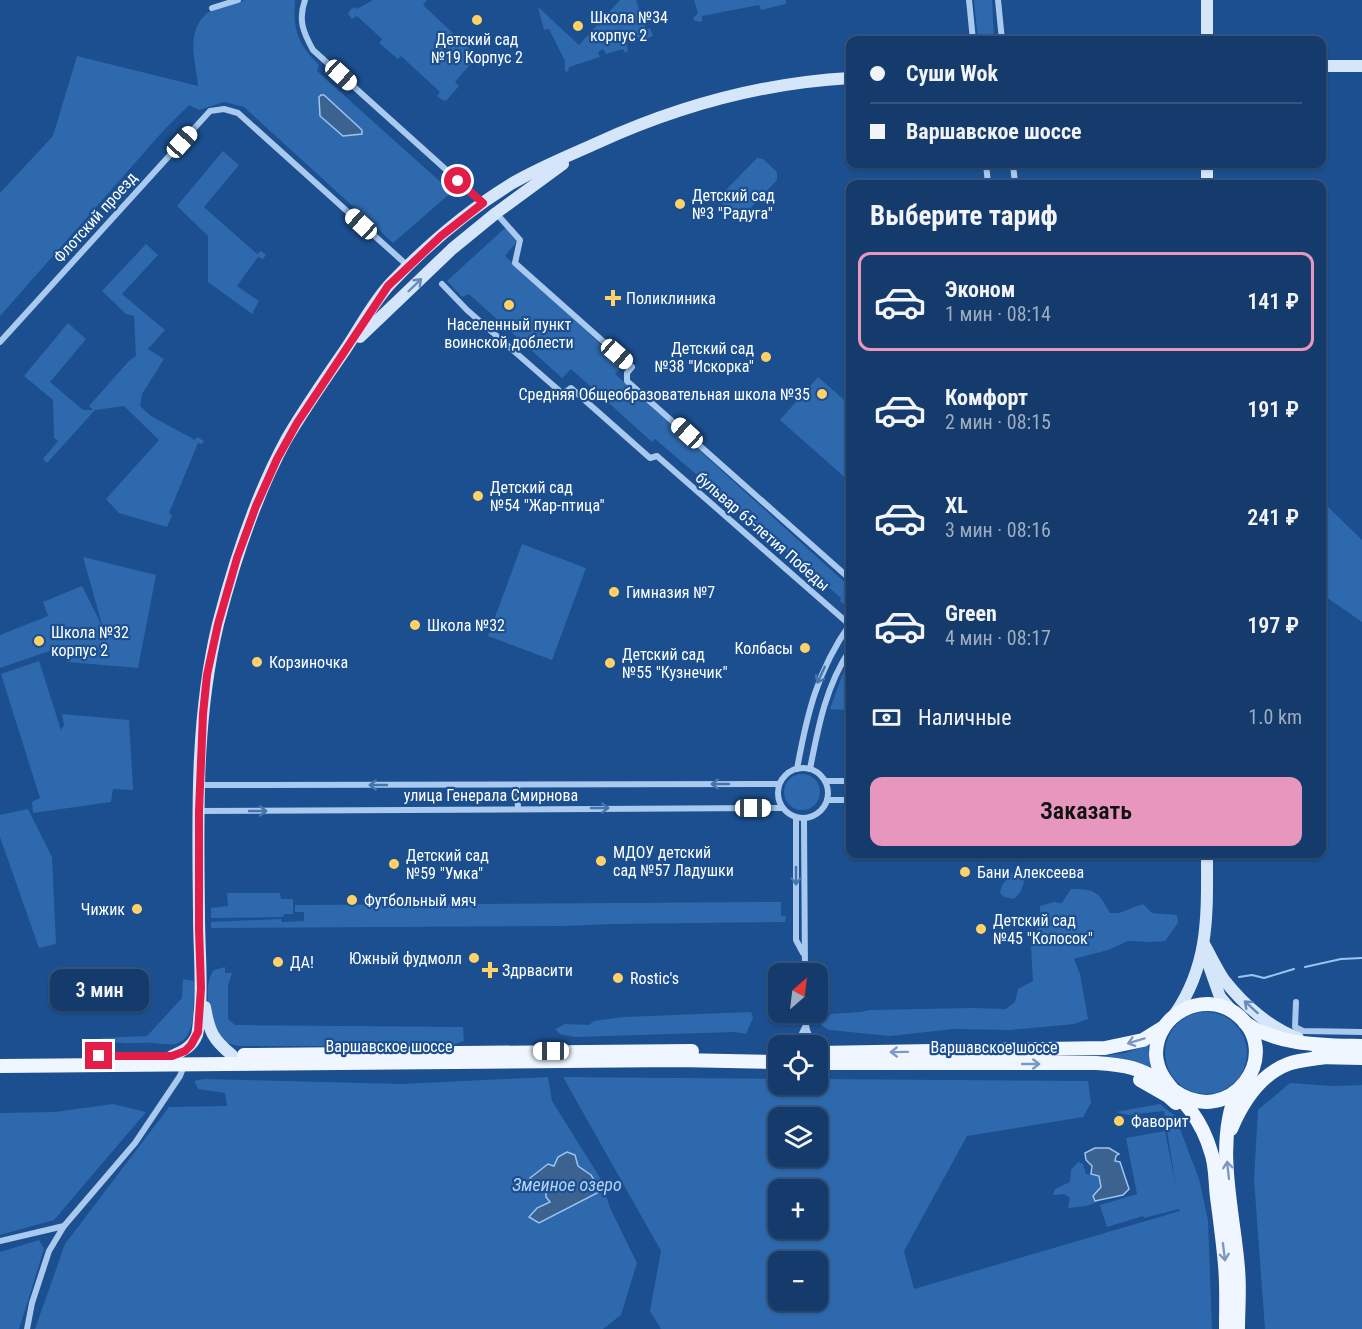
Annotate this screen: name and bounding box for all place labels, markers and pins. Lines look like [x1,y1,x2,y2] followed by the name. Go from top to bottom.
[590,8,668,45] place label: Школа №34 корпус 2
[470,13,484,27] marker: Детский сад №19 Корпус 2
[571,19,585,33] marker: Школа №34 корпус 2
[431,30,523,67] place label: Детский сад №19 Корпус 2
[692,186,775,223] place label: Детский сад №3 "Радуга"
[673,197,687,211] marker: Детский сад №3 "Радуга"
[604,289,622,307] marker: Поликлиника
[626,289,716,308] place label: Поликлиника
[502,298,516,312] marker: Населенный пункт воинской доблести
[444,315,574,352] place label: Населенный пункт воинской доблести
[655,339,754,376] place label: Детский сад №38 "Искорка"
[759,350,773,364] marker: Детский сад №38 "Искорка"
[518,385,810,404] place label: Средняя Общеобразовательная школа №35
[815,387,829,401] marker: Средняя Общеобразовательная школа №35
[490,478,605,515] place label: Детский сад №54 "Жар-птица"
[471,489,485,503] marker: Детский сад №54 "Жар-птица"
[626,583,715,602] place label: Гимназия №7
[607,585,621,599] marker: Гимназия №7
[427,616,505,635] place label: Школа №32
[408,618,422,632] marker: Школа №32
[51,623,129,660] place label: Школа №32 корпус 2
[32,634,46,648] marker: Школа №32 корпус 2
[734,639,793,658] place label: Колбасы
[798,641,812,655] marker: Колбасы
[622,645,728,682] place label: Детский сад №55 "Кузнечик"
[269,653,348,672] place label: Корзиночка
[250,655,264,669] marker: Корзиночка
[603,656,617,670] marker: Детский сад №55 "Кузнечик"
[613,843,734,880] place label: МДОУ детский сад №57 Ладушки
[406,846,489,883] place label: Детский сад №59 "Умка"
[594,854,608,868] marker: МДОУ детский сад №57 Ладушки
[387,857,401,871] marker: Детский сад №59 "Умка"
[977,863,1084,882] place label: Бани Алексеева
[958,865,972,879] marker: Бани Алексеева
[364,891,476,910] place label: Футбольный мяч
[345,893,359,907] marker: Футбольный мяч
[81,900,125,919] place label: Чижик
[130,902,144,916] marker: Чижик
[993,911,1093,948] place label: Детский сад №45 "Колосок"
[974,922,988,936] marker: Детский сад №45 "Колосок"
[349,949,462,968] place label: Южный фудмолл
[467,951,481,965] marker: Южный фудмолл
[290,953,314,972] place label: ДА!
[271,955,285,969] marker: ДА!
[502,961,573,980] place label: Здрвасити
[483,963,497,977] marker: Здрвасити
[630,969,679,988] place label: Rostic's
[611,971,625,985] marker: Rostic's
[1131,1112,1189,1131] place label: Фаворит
[1112,1114,1126,1128] marker: Фаворит

